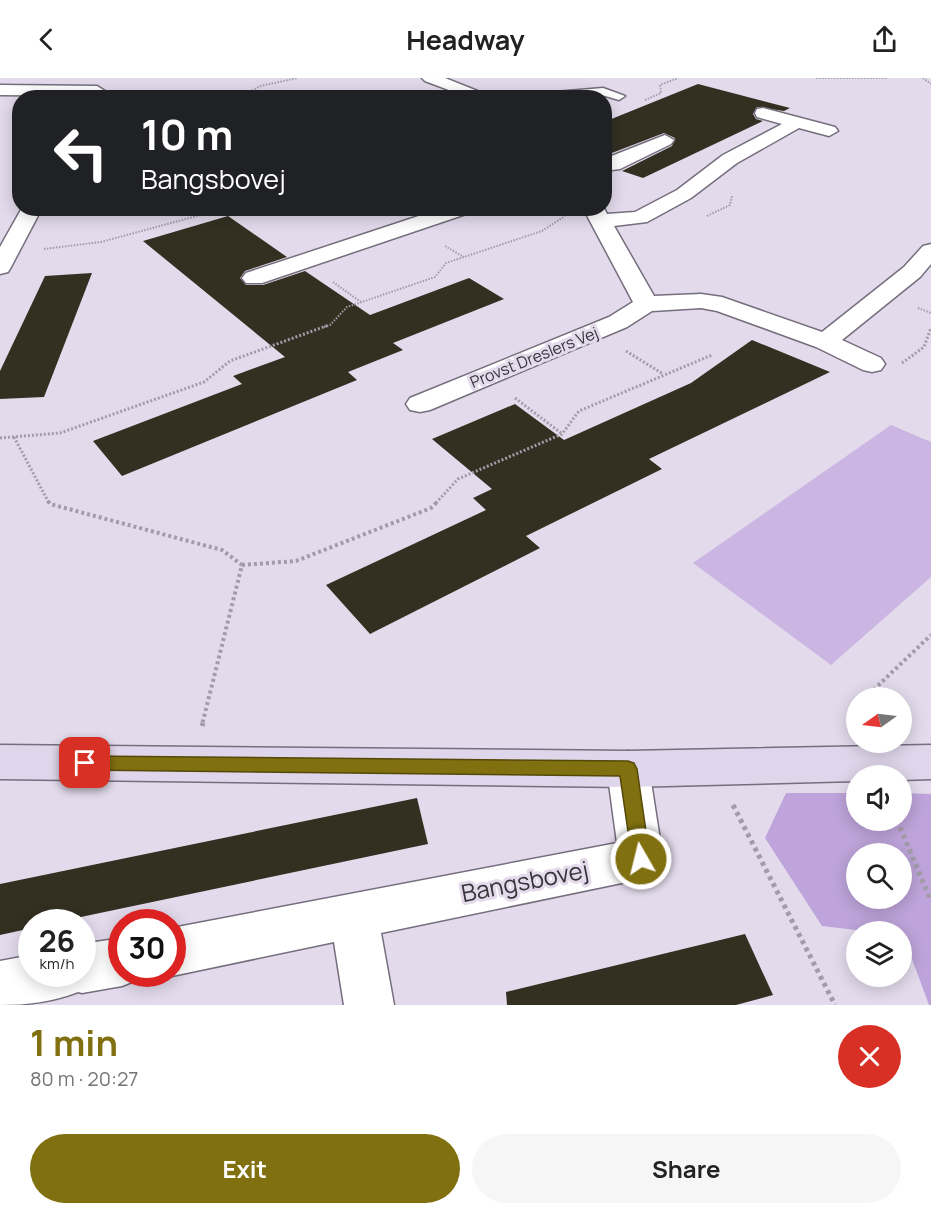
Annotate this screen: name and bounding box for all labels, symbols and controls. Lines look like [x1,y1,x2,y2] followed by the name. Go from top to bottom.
[406,21,525,58] text: Headway
[30,23,63,56] icon: back
[868,23,901,56] icon: share
[141,105,233,163] text: 10 m
[42,114,120,192] icon: left
[141,160,286,197] text: Bangsbovej
[467,321,601,393] street label: Provst Dreslers Vej
[846,687,912,753] north arrow
[846,687,912,987] map controls
[59,737,110,788] pin
[68,746,101,779] icon: arrive
[846,765,912,831] button: sound
[609,827,673,891] position arrow
[846,843,912,909] button: search
[458,852,591,909] street label: Bangsbovej
[108,909,186,987] speed limit sign: 30
[39,920,75,961] text: 26
[846,921,912,987] button: layers
[40,953,74,974] text: km/h
[30,1018,118,1067] text: 1 min
[838,1025,901,1088] button: close
[30,1065,138,1092] text: 80 m · 20:27
[30,1134,460,1203] button: Exit
[472,1134,901,1203] button: Share

